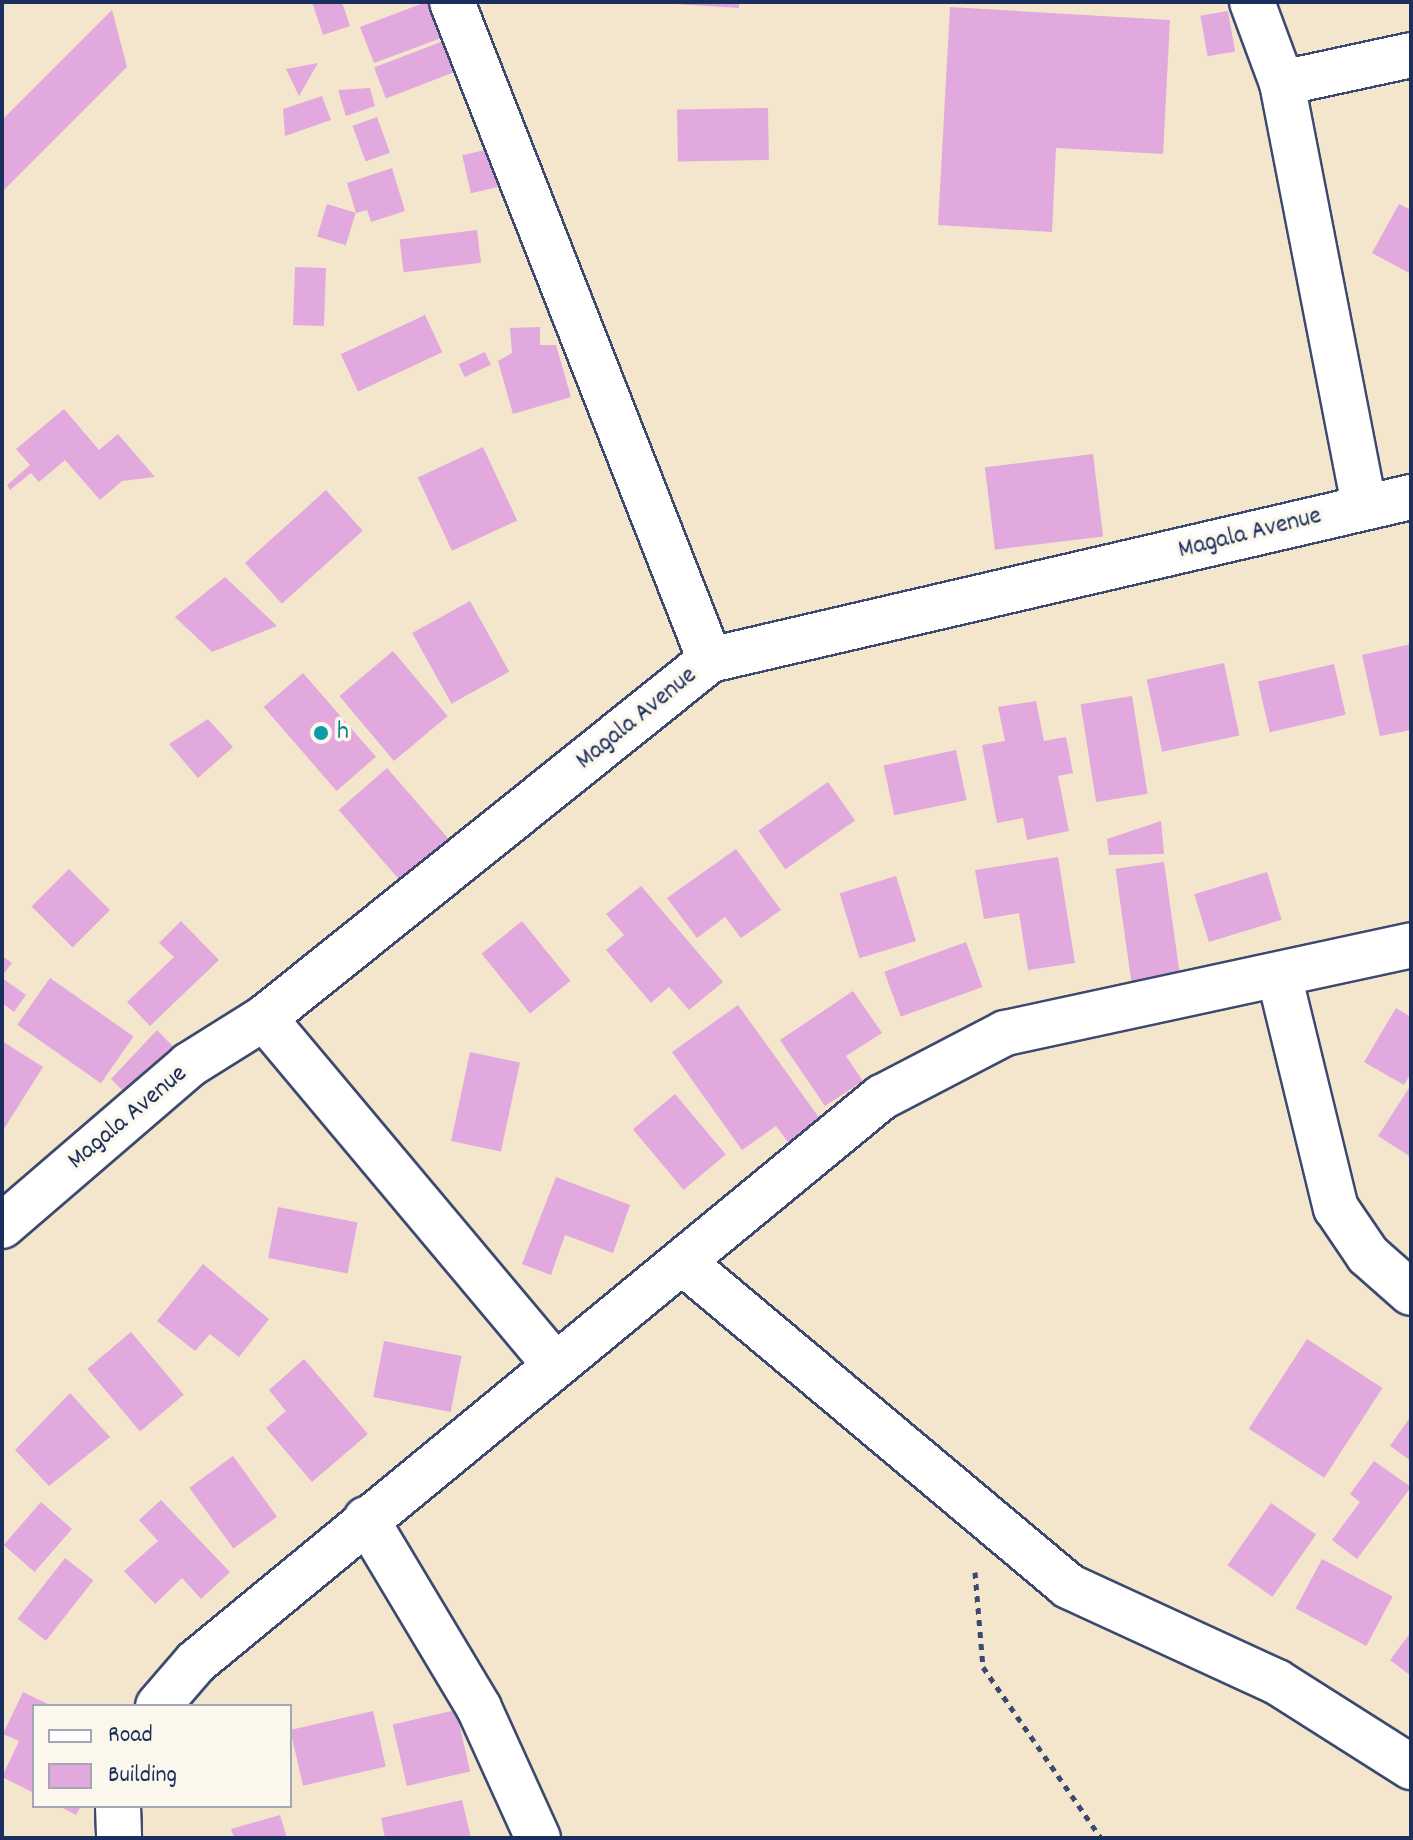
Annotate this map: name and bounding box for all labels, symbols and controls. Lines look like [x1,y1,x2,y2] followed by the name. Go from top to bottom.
[1175,501,1325,567] street label: Magala Avenue
[570,661,704,777] street label: Magala Avenue
[337,717,349,749] place label: h
[312,724,330,742] marker: h
[62,1059,194,1177] street label: Magala Avenue
[32,1704,292,1808] legend
[108,1719,153,1753] text: Road
[108,1759,177,1793] text: Building

